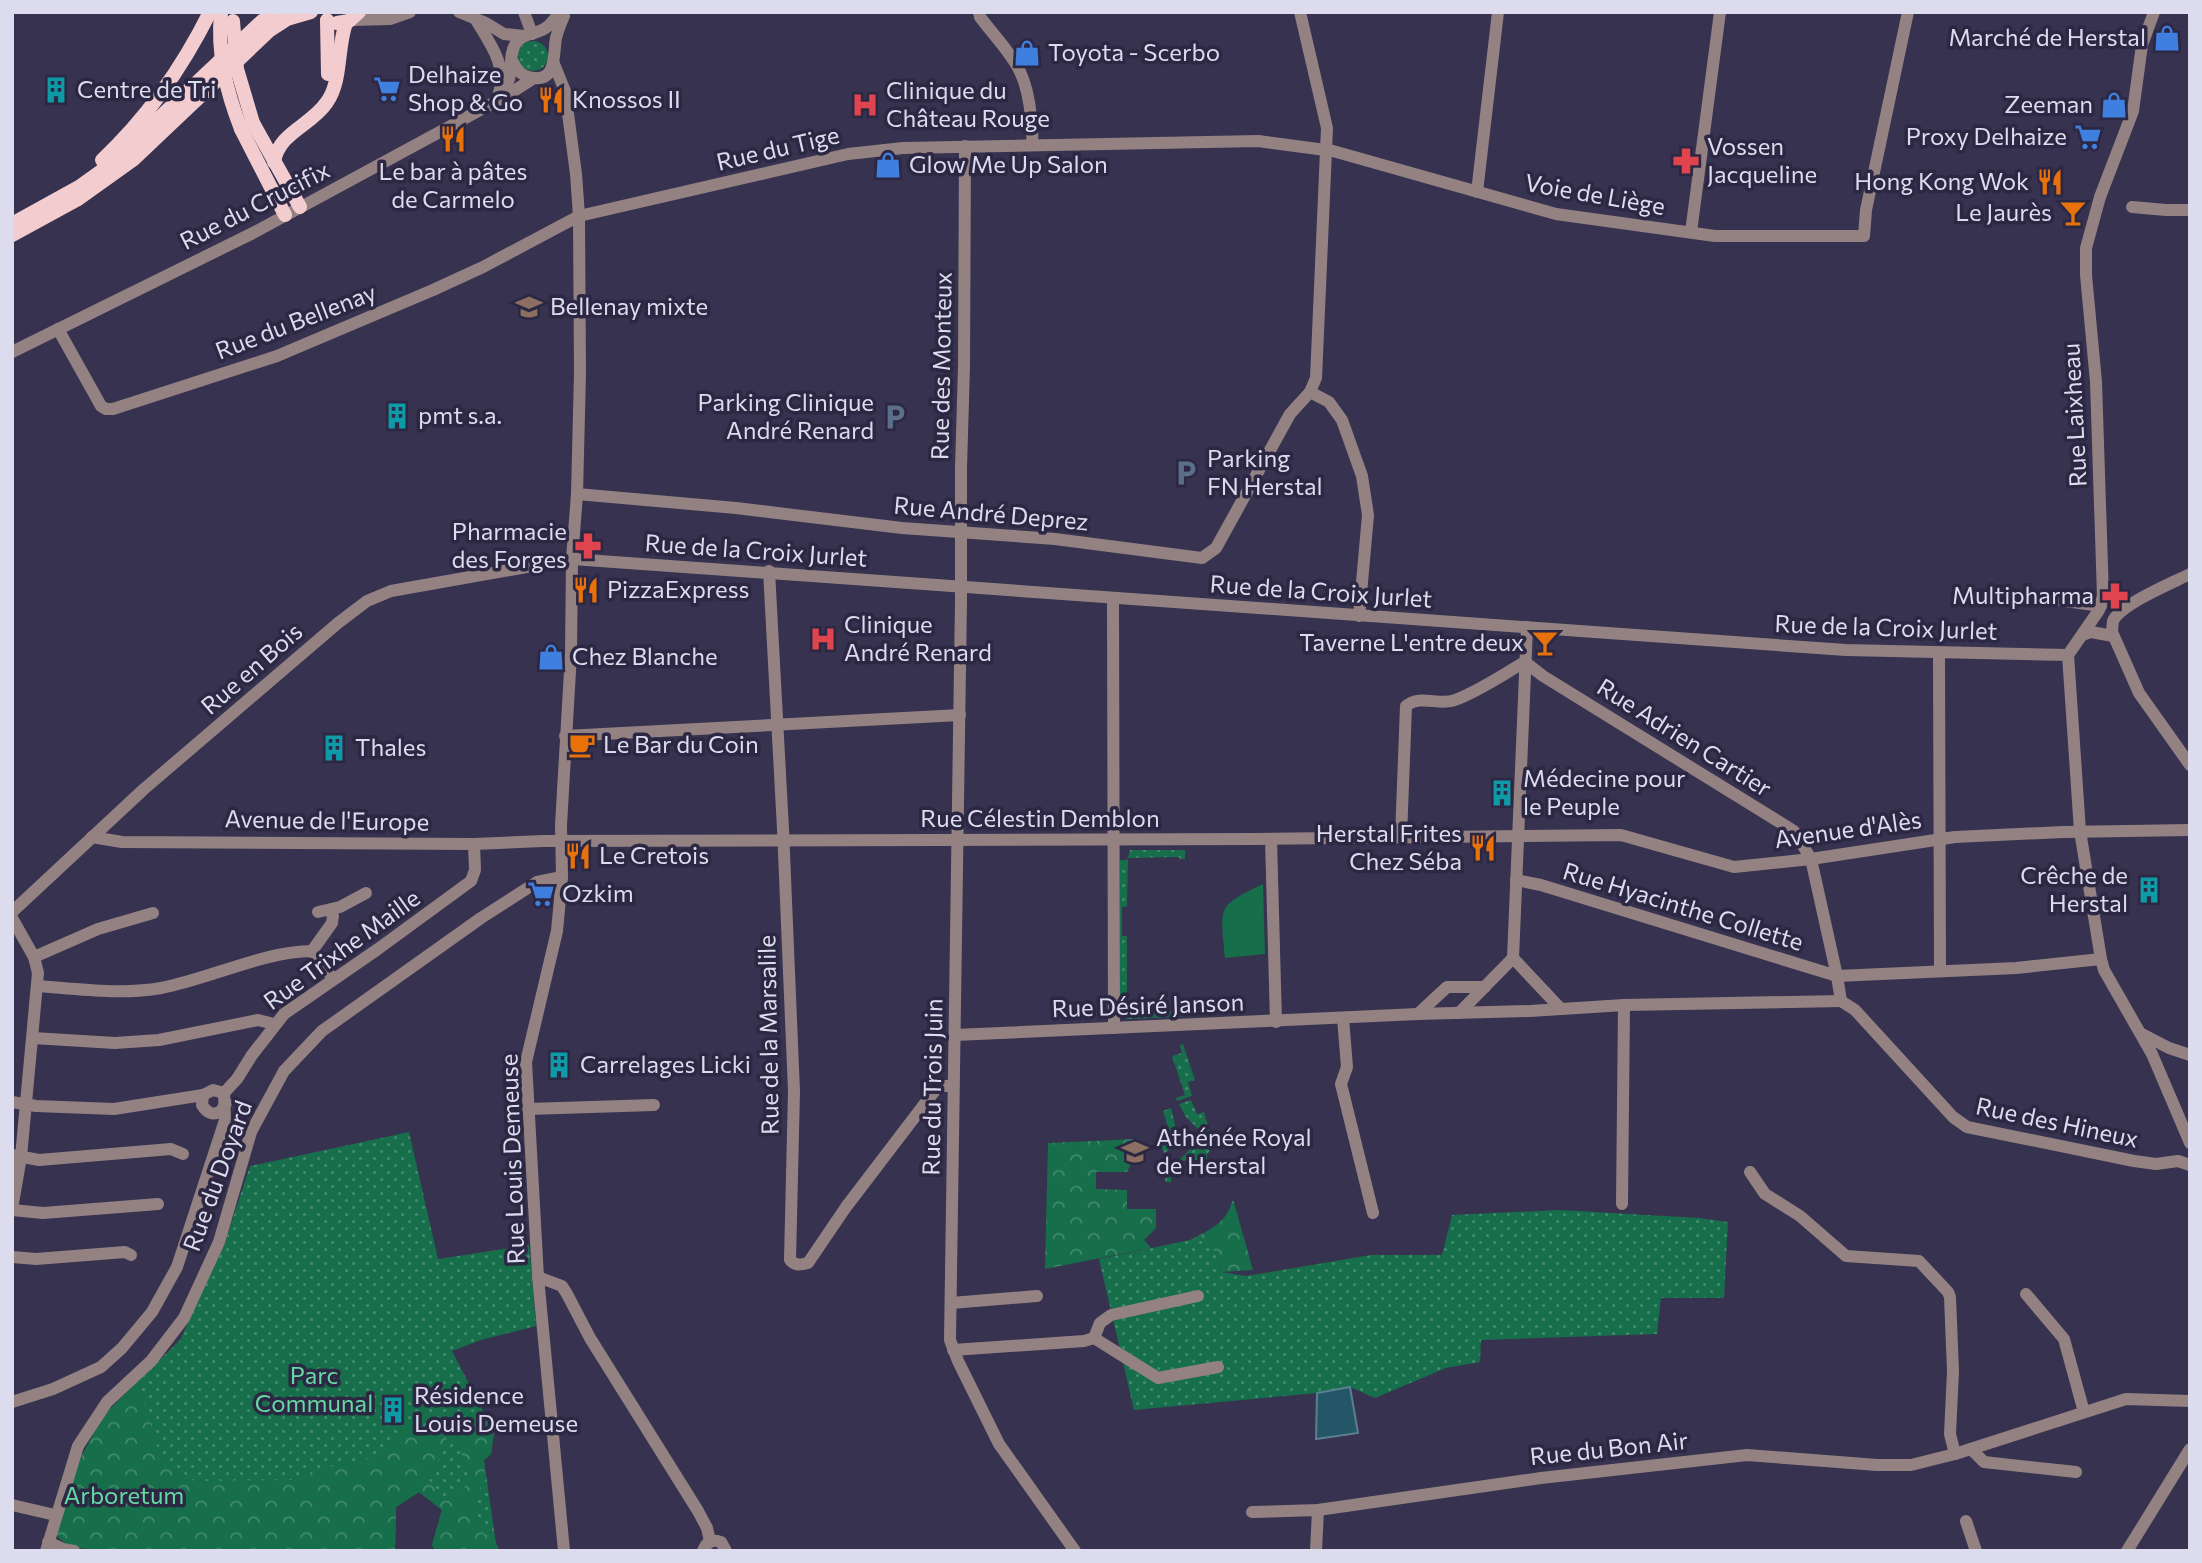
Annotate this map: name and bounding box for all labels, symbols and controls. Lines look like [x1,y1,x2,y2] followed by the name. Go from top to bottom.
[1948,22,2146,51] place label: Marché de Herstal
[2152,23,2182,53] shop icon: Marché de Herstal
[1048,37,1220,66] place label: Toyota - Scerbo
[1012,38,1042,68] shop icon: Toyota - Scerbo
[408,59,523,116] place label: Delhaize Shop & Go
[77,74,216,103] place label: Centre de Tri
[372,74,402,104] supermarket icon: Delhaize Shop & Go
[41,75,71,105] building icon: Centre de Tri
[886,75,1050,132] place label: Clinique du Château Rouge
[572,84,681,113] place label: Knossos II
[536,85,566,115] restaurant icon: Knossos II
[2004,89,2093,118] place label: Zeeman
[850,90,880,120] hospital icon: Clinique du Château Rouge
[2099,90,2129,120] shop icon: Zeeman
[713,119,842,176] street label: Rue du Tige
[1906,121,2067,150] place label: Proxy Delhaize
[2073,122,2103,152] supermarket icon: Proxy Delhaize
[438,124,468,154] restaurant icon: Le bar à pâtes de Carmelo
[1707,131,1817,188] place label: Vossen Jacqueline
[1671,146,1701,176] pharmacy icon: Vossen Jacqueline
[909,149,1108,178] place label: Glow Me Up Salon
[873,150,903,180] shop icon: Glow Me Up Salon
[175,154,334,255] street label: Rue du Crucifix
[379,156,527,213] place label: Le bar à pâtes de Carmelo
[1854,166,2029,195] place label: Hong Kong Wok
[1523,167,1668,220] street label: Voie de Liège
[2035,167,2065,197] restaurant icon: Hong Kong Wok
[1955,197,2052,226] place label: Le Jaurès
[2058,198,2088,228] bar icon: Le Jaurès
[924,271,957,460] street label: Rue des Monteux
[211,277,380,365] street label: Rue du Bellenay
[550,291,708,320] place label: Bellenay mixte
[514,292,544,322] school or university icon: Bellenay mixte
[2055,342,2092,488] street label: Rue Laixheau
[698,387,874,444] place label: Parking Clinique André Renard
[418,400,502,429] place label: pmt s.a.
[382,401,412,431] building icon: pmt s.a.
[880,402,910,432] parking icon: Parking Clinique André Renard
[1207,443,1323,500] place label: Parking FN Herstal
[1171,458,1201,488] parking icon: Parking FN Herstal
[892,490,1090,535] street label: Rue André Deprez
[451,516,567,573] place label: Pharmacie des Forges
[644,527,868,572] street label: Rue de la Croix Jurlet
[573,531,603,561] pharmacy icon: Pharmacie des Forges
[1209,568,1433,613] street label: Rue de la Croix Jurlet
[607,574,750,603] place label: PizzaExpress
[571,575,601,605] restaurant icon: PizzaExpress
[1952,580,2094,609] place label: Multipharma
[2100,581,2130,611] pharmacy icon: Multipharma
[1774,608,1998,645] street label: Rue de la Croix Jurlet
[844,609,992,666] place label: Clinique André Renard
[195,616,308,720] street label: Rue en Bois
[808,624,838,654] hospital icon: Clinique André Renard
[1299,627,1524,656] place label: Taverne L'entre deux
[1530,628,1560,658] bar icon: Taverne L'entre deux
[572,641,718,670] place label: Chez Blanche
[536,642,566,672] shop icon: Chez Blanche
[1592,671,1778,802] street label: Rue Adrien Cartier
[603,729,759,758] place label: Le Bar du Coin
[567,730,597,760] cafe icon: Le Bar du Coin
[355,732,426,761] place label: Thales
[319,733,349,763] building icon: Thales
[1523,763,1686,820] place label: Médecine pour le Peuple
[1487,778,1517,808] building icon: Médecine pour le Peuple
[224,803,430,836] street label: Avenue de l'Europe
[920,803,1160,832] street label: Rue Célestin Demblon
[1772,804,1923,853] street label: Avenue d'Alès
[1316,818,1462,875] place label: Herstal Frites Chez Séba
[1468,833,1498,863] restaurant icon: Herstal Frites Chez Séba
[599,840,709,869] place label: Le Cretois
[563,841,593,871] restaurant icon: Le Cretois
[1560,855,1807,956] street label: Rue Hyacinthe Collette
[2020,860,2128,917] place label: Crêche de Herstal
[2134,875,2164,905] building icon: Crêche de Herstal
[562,878,634,907] place label: Ozkim
[526,879,556,909] supermarket icon: Ozkim
[257,882,425,1015] street label: Rue Trixhe Maille
[751,935,784,1135] street label: Rue de la Marsalile
[1051,987,1245,1022] street label: Rue Désiré Janson
[915,998,948,1176] street label: Rue du Trois Juin
[580,1049,751,1078] place label: Carrelages Licki
[544,1050,574,1080] building icon: Carrelages Licki
[493,1053,530,1265] street label: Rue Louis Demeuse
[1973,1090,2141,1153] street label: Rue des Hineux
[176,1096,257,1255] street label: Rue du Doyard
[1156,1122,1312,1179] place label: Athénée Royal de Herstal
[1120,1137,1150,1167] school or university icon: Athénée Royal de Herstal
[255,1360,373,1417] park label: Parc Communal
[414,1380,578,1437] place label: Résidence Louis Demeuse
[378,1395,408,1425] building icon: Résidence Louis Demeuse
[1528,1425,1690,1470] street label: Rue du Bon Air
[64,1480,184,1509] park label: Arboretum

